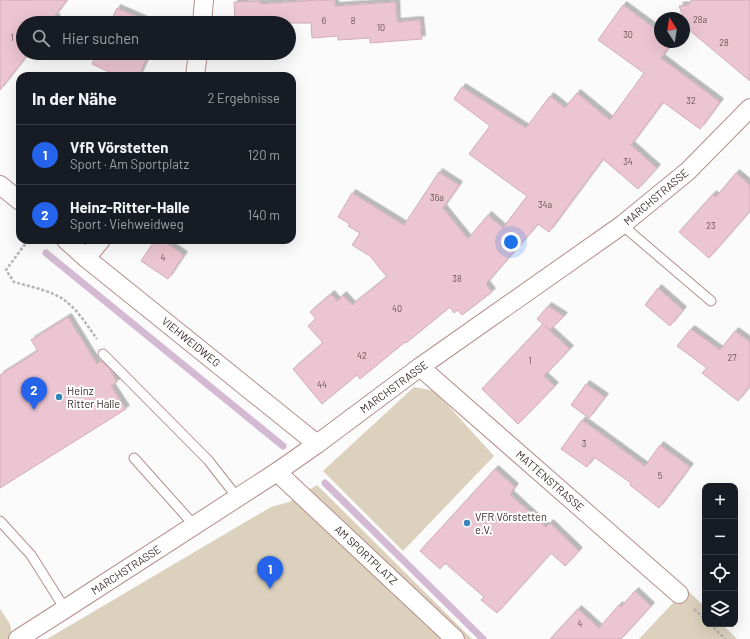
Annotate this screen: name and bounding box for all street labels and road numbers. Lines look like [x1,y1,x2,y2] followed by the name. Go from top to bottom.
[621,166,691,227] street label: MARCHSTRASSE
[159,314,223,369] street label: VIEHWEIDWEG
[357,357,430,416] street label: MARCHSTRASSE
[514,448,587,514] street label: MATTENSTRASSE
[332,522,400,587] street label: AM SPORTPLATZ
[88,542,163,597] street label: MARCHSTRASSE

